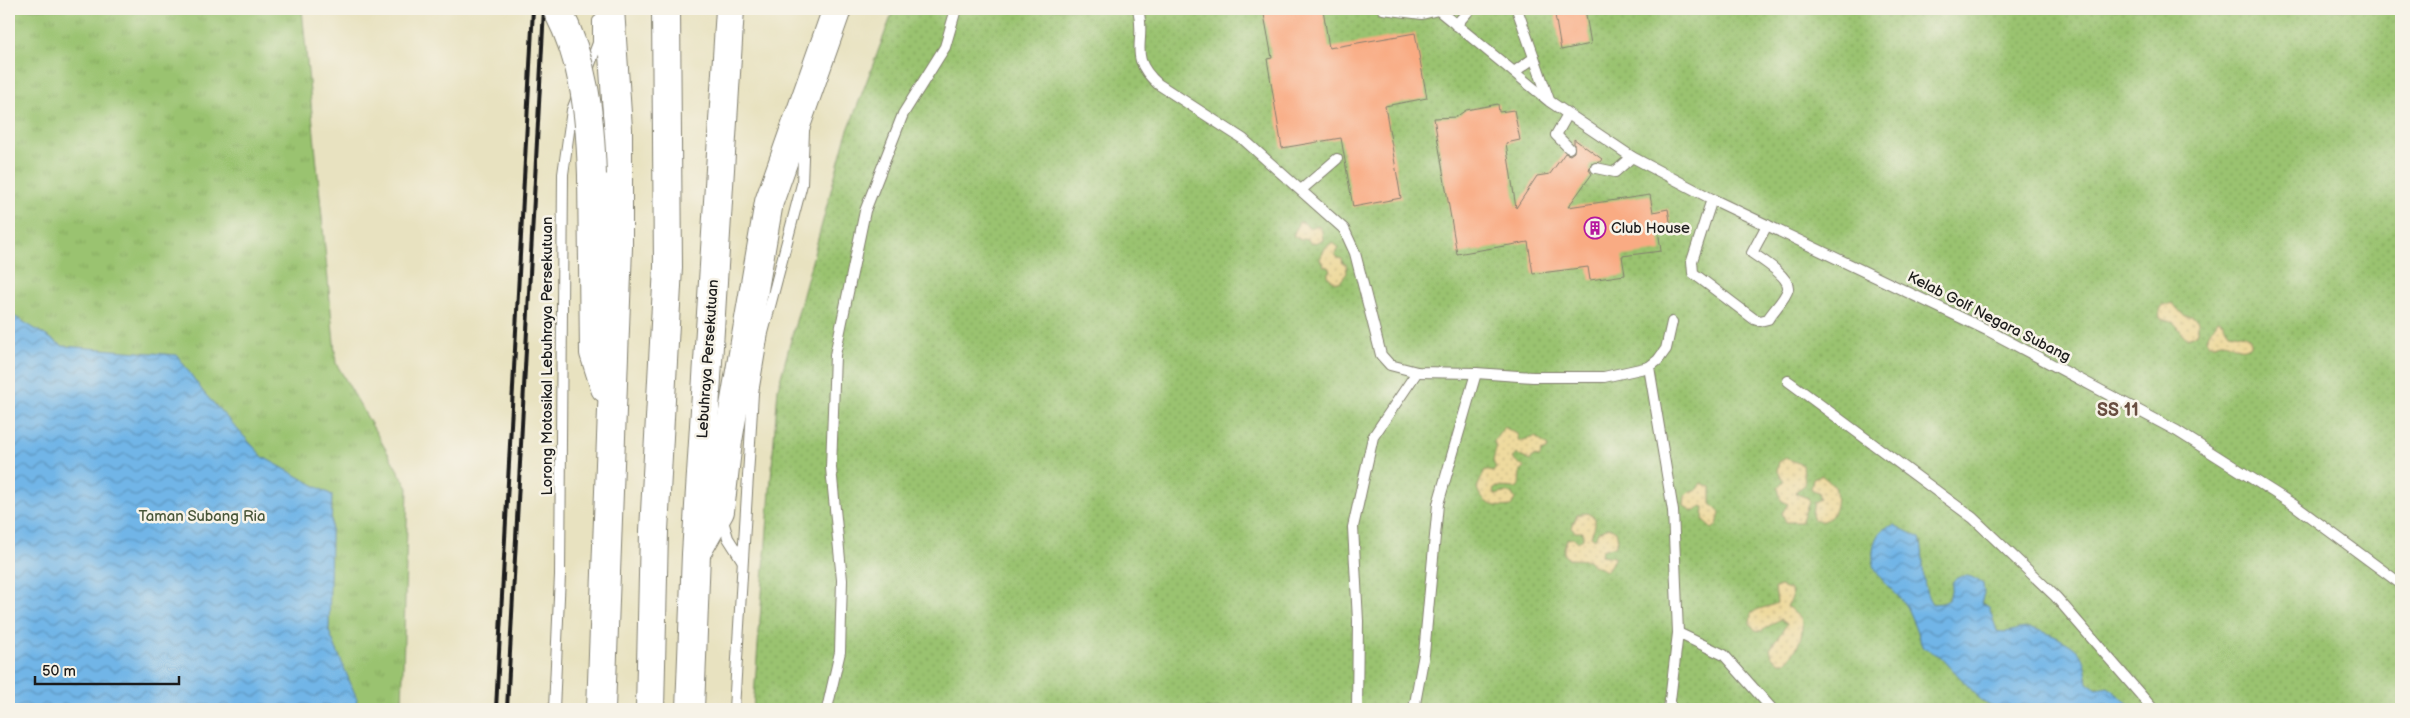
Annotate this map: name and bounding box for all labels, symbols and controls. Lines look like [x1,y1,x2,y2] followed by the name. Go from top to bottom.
[1583,216,1607,240] building icon: Club House
[538,217,557,495] street label: Lorong Motosikal Lebuhraya Persekutuan
[1611,219,1690,238] place label: Club House
[1904,268,2074,366] street label: Kelab Golf Negara Subang
[693,279,723,439] street label: Lebuhraya Persekutuan
[2097,400,2139,421] district label: SS 11
[138,507,266,526] park label: Taman Subang Ria
[35,653,179,685] scale bar
[42,662,76,681] text: 50 m

